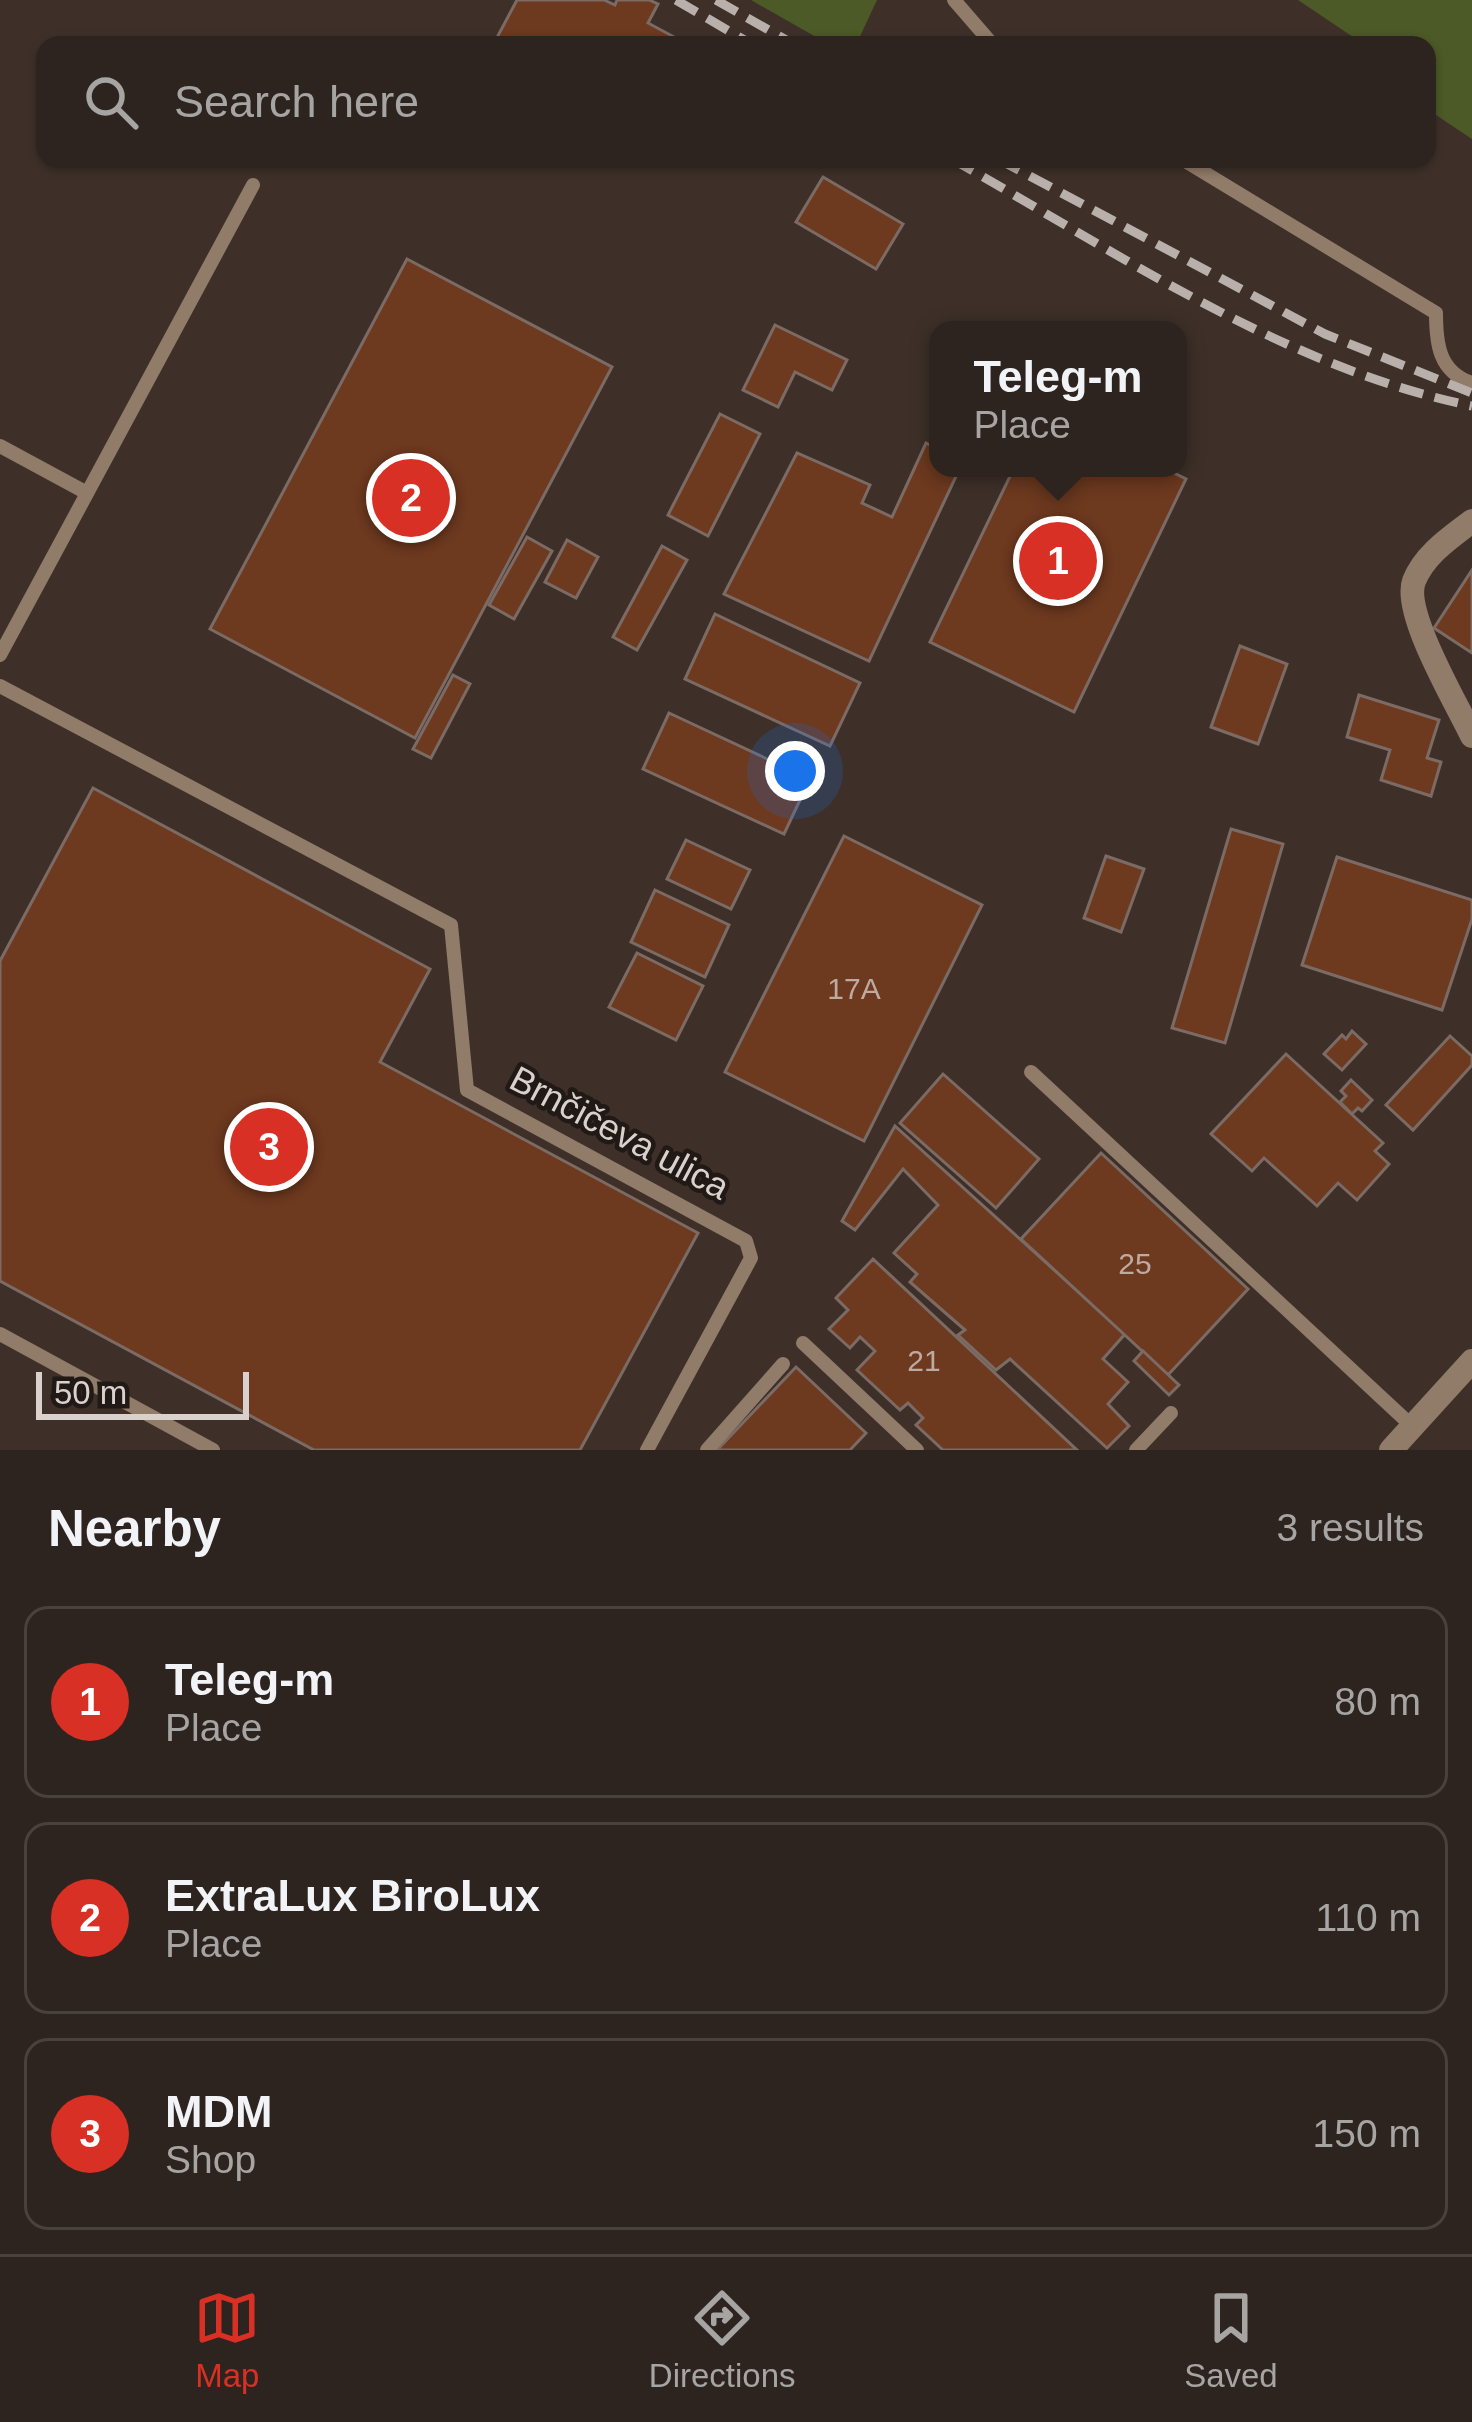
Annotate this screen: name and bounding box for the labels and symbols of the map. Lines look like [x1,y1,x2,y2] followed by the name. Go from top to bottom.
[372,453,450,543] pin: 2
[1019,516,1097,606] pin: 1
[765,741,825,801] your location
[827,972,881,1005] house number: 17A
[503,1058,737,1208] street label: Brnčičeva ulica
[230,1102,308,1192] pin: 3
[1118,1247,1152,1280] house number: 25
[907,1344,941,1377] house number: 21
[36,1366,249,1419] scale bar

